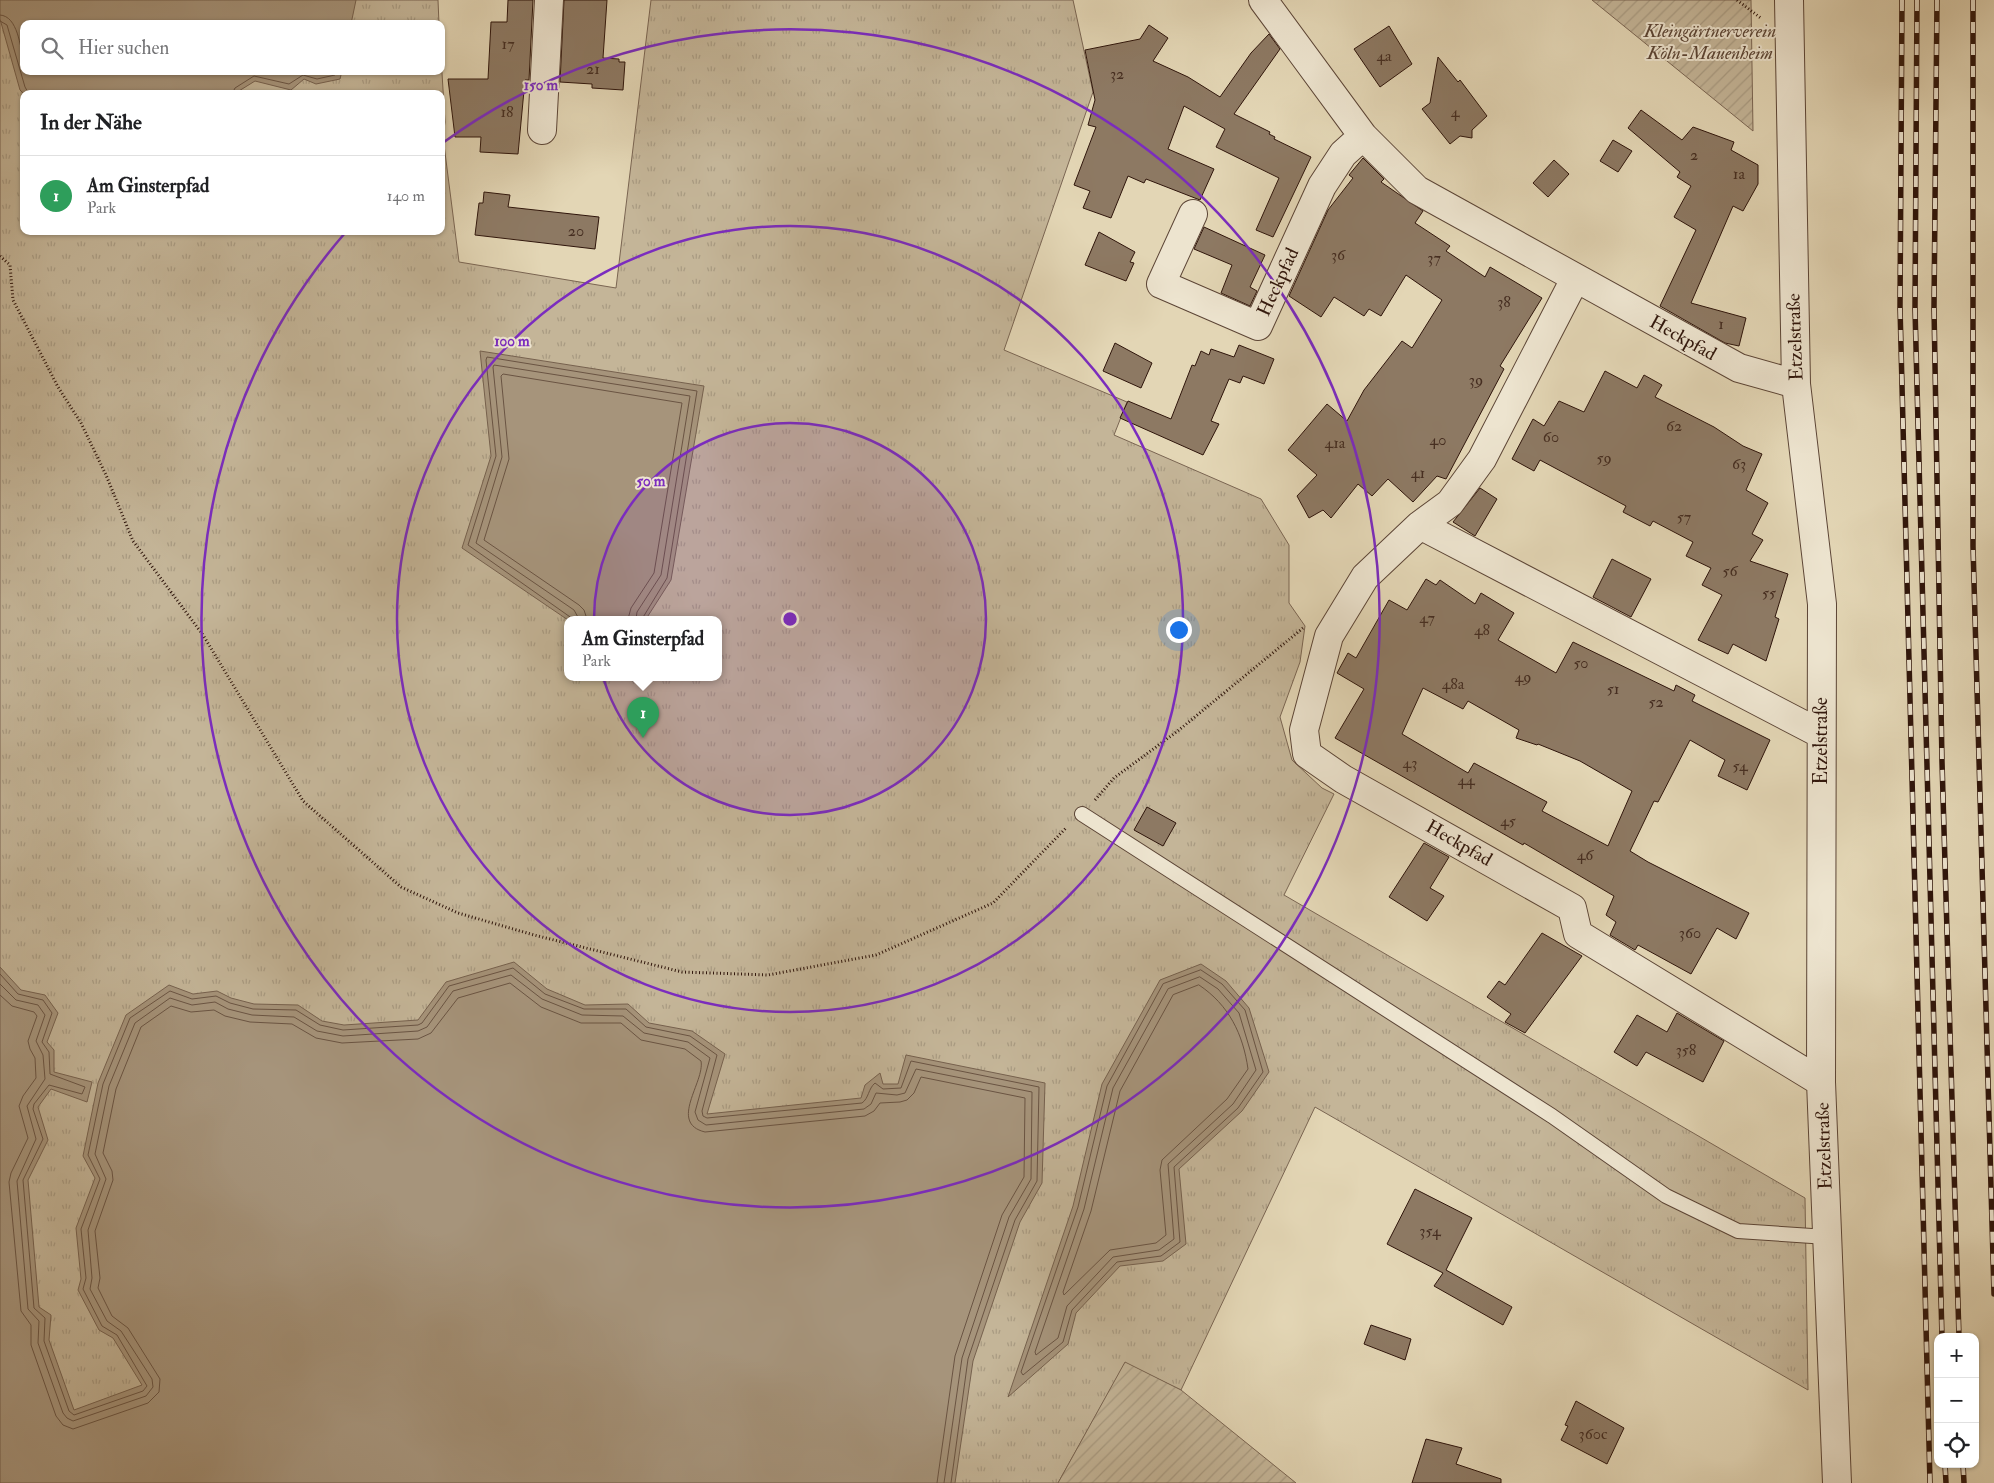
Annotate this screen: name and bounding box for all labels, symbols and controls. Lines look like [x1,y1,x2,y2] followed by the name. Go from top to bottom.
[1643,19,1776,65] park label: Kleingärtnerverein Köln-Mauenheim
[20,20,445,75] search box
[38,34,66,62] icon: search
[501,34,515,54] house number: 17
[78,36,169,60] text: Hier suchen
[1376,46,1392,66] house number: 4a
[586,59,600,79] house number: 21
[1110,64,1124,84] house number: 32
[524,76,558,95] text: 150 m
[500,102,514,122] house number: 18
[1451,102,1461,122] house number: 4
[40,109,142,136] text: In der Nähe
[1690,145,1698,165] house number: 2
[1733,164,1746,184] house number: 1a
[87,174,209,198] text: Am Ginsterpfad
[53,186,59,206] text: 1
[387,186,425,206] text: 140 m
[87,198,116,218] text: Park
[568,221,584,241] house number: 20
[1252,243,1305,320] street label: Heckpfad
[1331,245,1346,265] house number: 36
[1427,248,1441,268] house number: 37
[1497,292,1511,312] house number: 38
[1781,293,1809,381] street label: Etzelstraße
[1645,310,1721,367] street label: Heckpfad
[1718,314,1724,334] house number: 1
[494,332,530,351] text: 100 m
[1469,370,1483,390] house number: 39
[1666,416,1682,436] house number: 62
[1543,427,1559,447] house number: 60
[1430,430,1446,450] house number: 40
[1325,433,1346,453] house number: 41a
[1596,448,1612,468] house number: 59
[1732,454,1746,474] house number: 63
[1411,463,1425,483] house number: 41
[637,472,666,491] text: 50 m
[1677,507,1692,527] house number: 57
[1722,561,1738,581] house number: 56
[1762,583,1776,603] house number: 55
[1419,608,1435,628] house number: 47
[781,610,799,628] centre of rings
[564,616,722,681] popup
[1166,617,1192,643] your location
[1474,620,1491,640] house number: 48
[582,627,704,651] text: Am Ginsterpfad
[582,651,611,671] text: Park
[1573,653,1589,673] house number: 50
[1515,667,1531,687] house number: 49
[1442,674,1465,694] house number: 48a
[1607,679,1619,699] house number: 51
[1648,692,1664,712] house number: 52
[627,697,659,738] pin: 1
[1809,697,1833,785] street label: Etzelstraße
[1403,753,1417,773] house number: 43
[1732,756,1749,776] house number: 54
[1457,770,1476,790] house number: 44
[1500,811,1516,831] house number: 45
[1421,814,1497,873] street label: Heckpfad
[1577,845,1594,865] house number: 46
[1679,923,1701,943] house number: 360
[1676,1040,1697,1060] house number: 358
[1810,1102,1838,1190] street label: Etzelstraße
[1419,1221,1442,1241] house number: 354
[1934,1333,1979,1468] map controls
[1934,1333,1979,1378] button: +
[1934,1378,1979,1423] button: −
[1934,1423,1979,1468] button: locate
[1579,1424,1608,1444] house number: 360c

